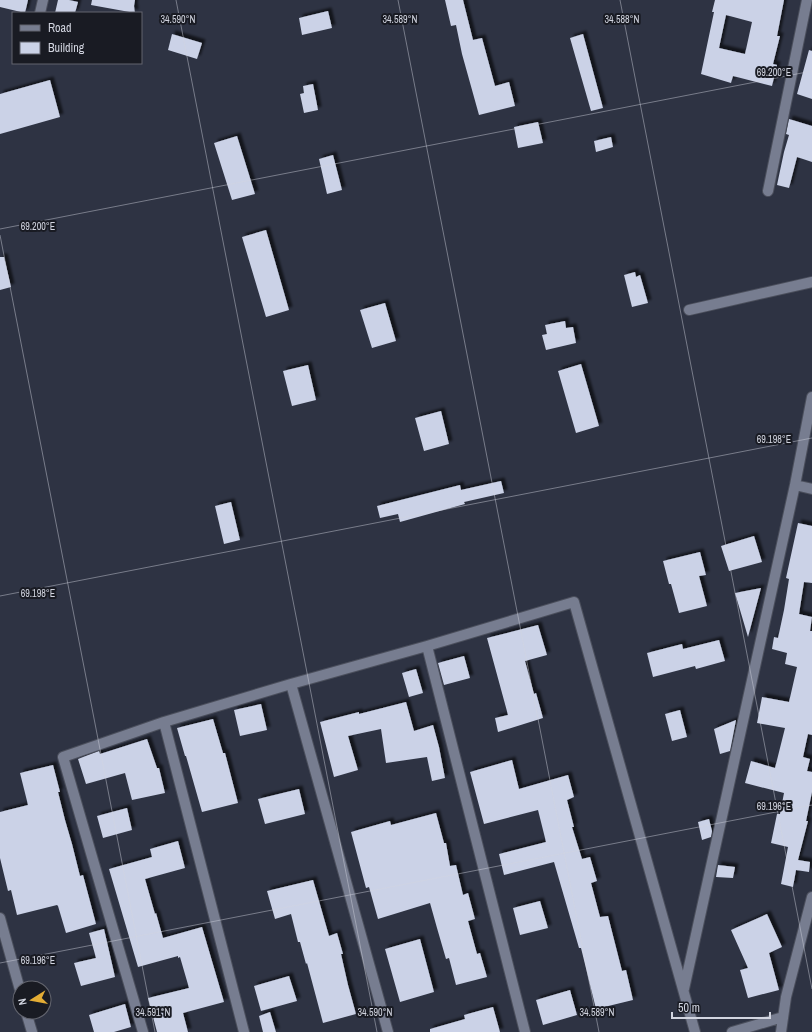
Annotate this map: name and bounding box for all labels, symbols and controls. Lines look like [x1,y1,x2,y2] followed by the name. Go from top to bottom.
[12,12,142,64] legend
[161,13,196,26] text: 34.590°N
[383,13,418,26] text: 34.589°N
[605,13,640,26] text: 34.588°N
[48,20,72,36] text: Road
[48,40,85,56] text: Building
[757,66,791,79] text: 69.200°E
[21,220,55,233] text: 69.200°E
[757,433,791,446] text: 69.198°E
[21,587,55,600] text: 69.198°E
[757,800,791,813] text: 69.196°E
[21,954,55,967] text: 69.196°E
[12,980,52,1020] north arrow
[672,994,770,1020] scale bar
[15,997,30,1006] text: N
[678,1000,700,1016] text: 50 m
[136,1006,171,1019] text: 34.591°N
[358,1006,393,1019] text: 34.590°N
[580,1006,615,1019] text: 34.589°N

